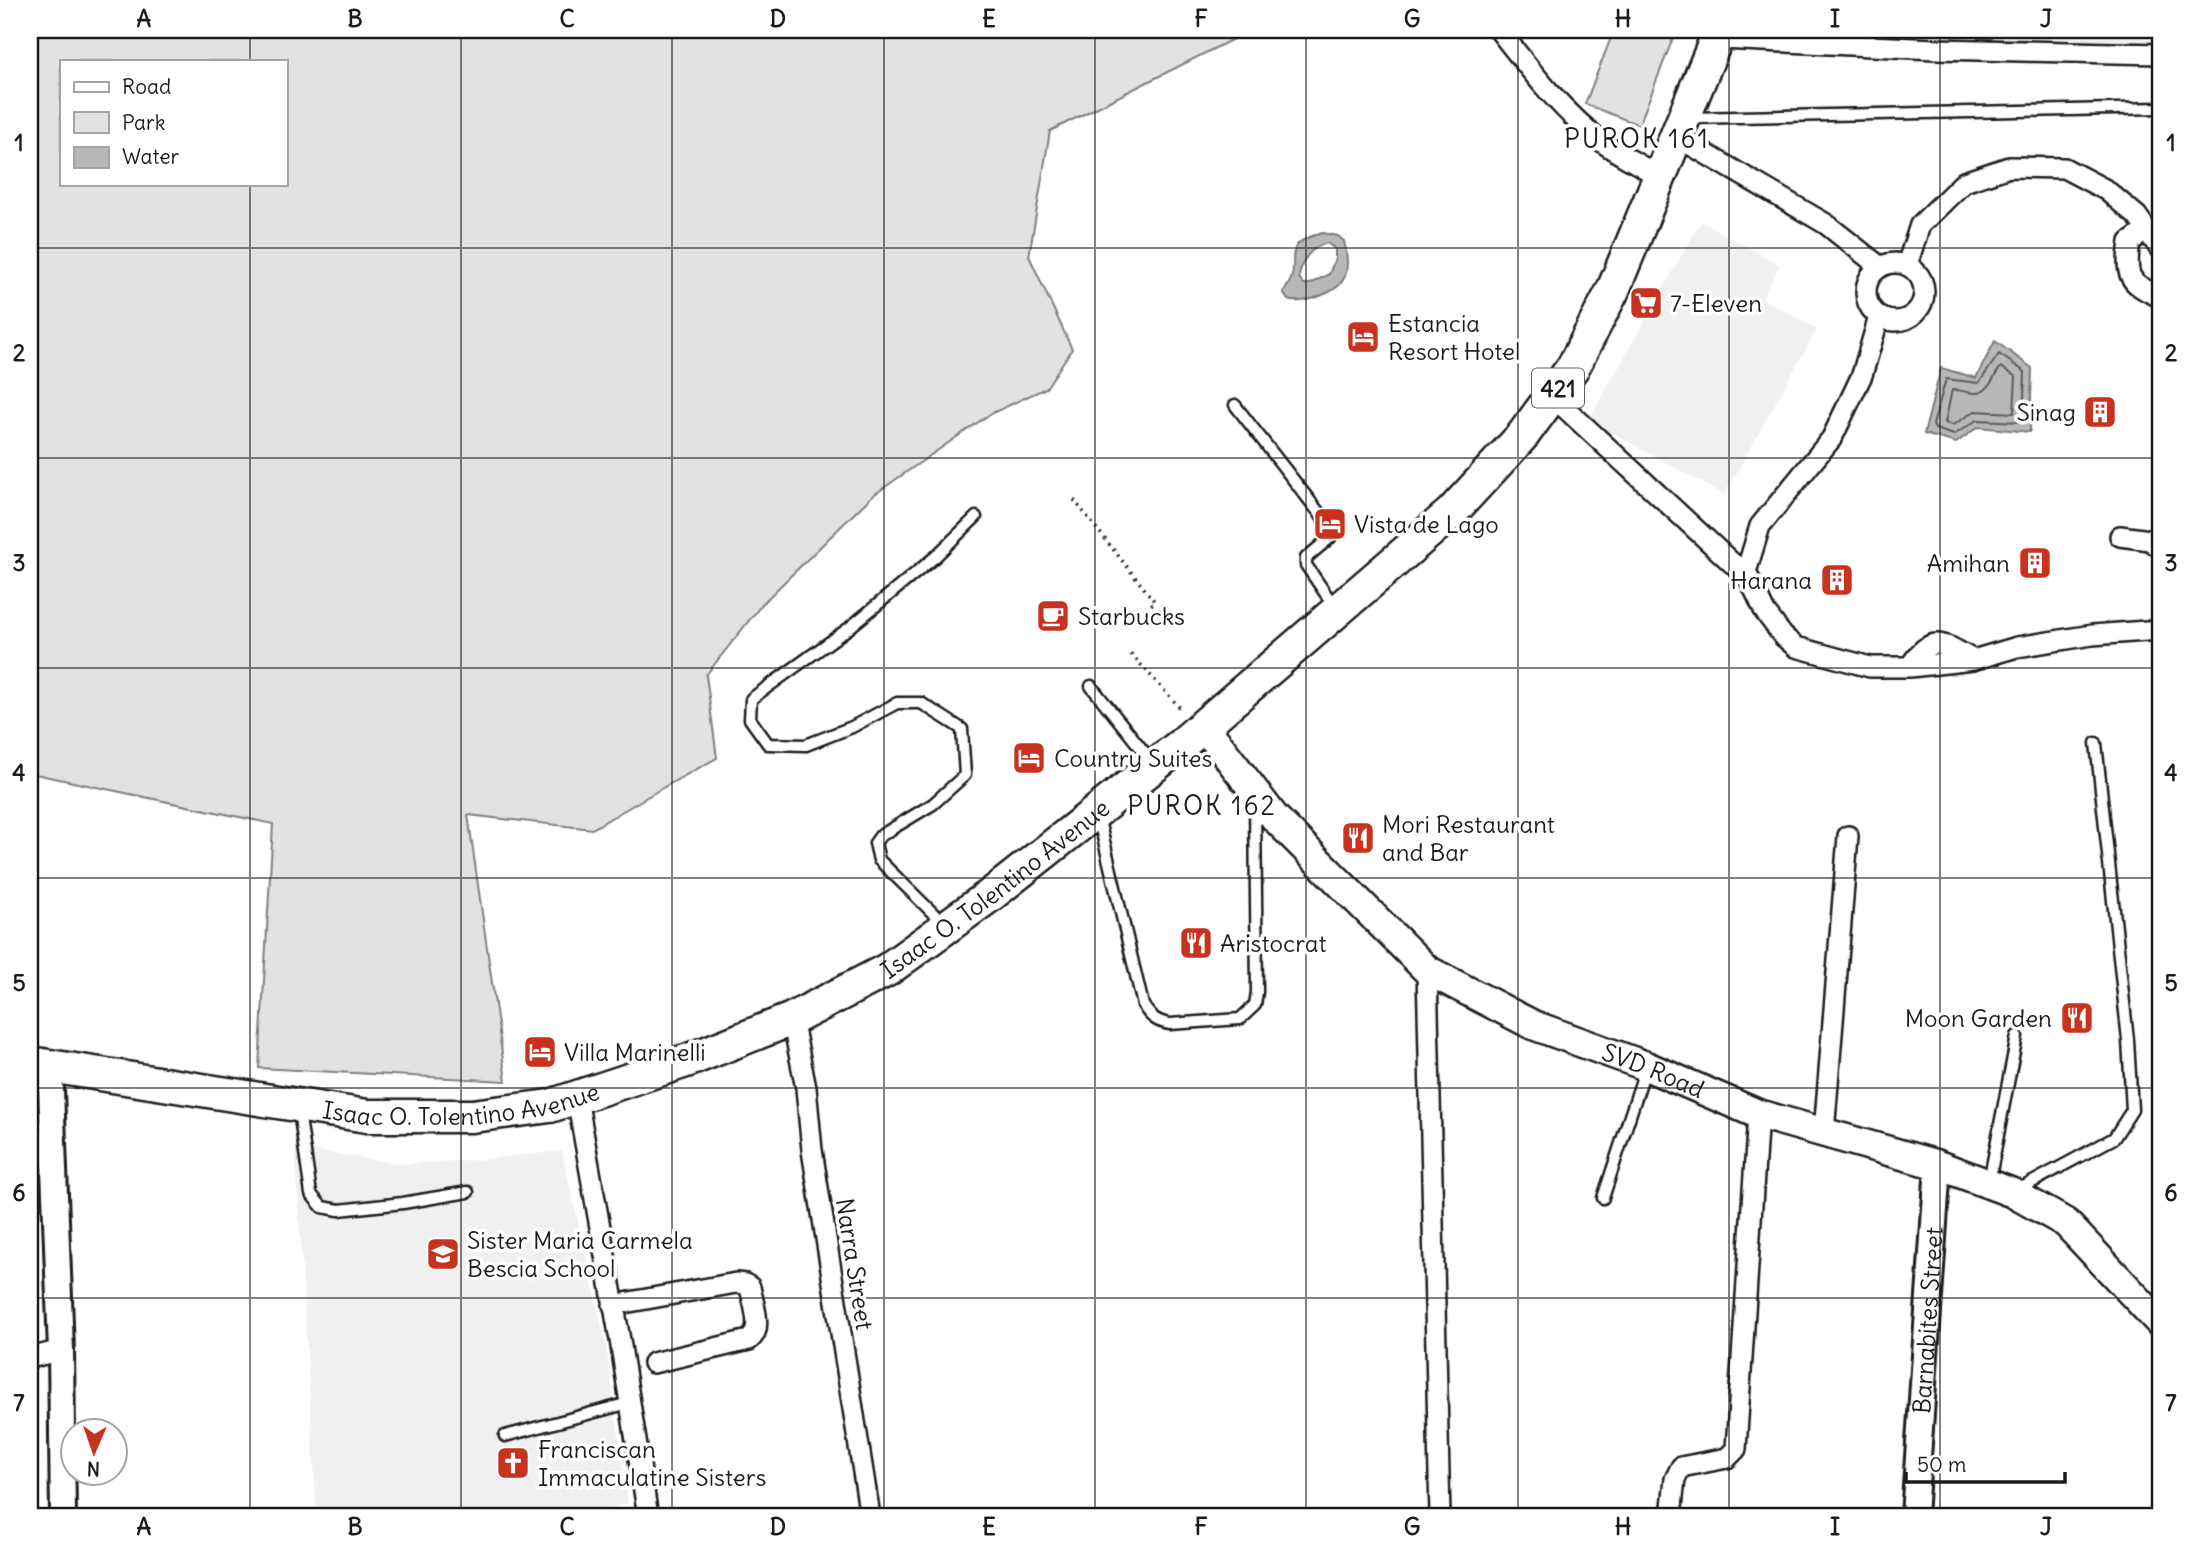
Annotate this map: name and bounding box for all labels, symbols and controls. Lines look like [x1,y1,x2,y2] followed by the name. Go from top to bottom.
[137,4,152,33] text: A
[347,4,363,33] text: B
[559,4,575,33] text: C
[770,4,786,33] text: D
[982,4,996,33] text: E
[1194,4,1208,33] text: F
[1404,4,1420,33] text: G
[1615,4,1631,33] text: H
[1830,4,1840,33] text: I
[2040,4,2052,33] text: J
[60,60,287,186] legend
[122,73,171,100] text: Road
[122,109,165,136] text: Park
[1564,122,1710,155] district label: PUROK 161
[14,128,24,157] text: 1
[2166,128,2176,157] text: 1
[122,143,180,170] text: Water
[1627,284,1665,322] supermarket icon: 7-Eleven
[1670,288,1762,318] place label: 7-Eleven
[1388,308,1520,366] place label: Estancia Resort Hotel
[1344,318,1382,356] hotel icon: Estancia Resort Hotel
[13,338,26,367] text: 2
[2165,338,2178,367] text: 2
[1532,368,1584,408] road number: 421
[2081,393,2119,431] building icon: Sinag
[2016,397,2076,427] place label: Sinag
[1311,505,1349,543] hotel icon: Vista de Lago
[1354,509,1499,539] place label: Vista de Lago
[2016,544,2054,582] building icon: Amihan
[12,548,26,577] text: 3
[1927,548,2010,578] place label: Amihan
[2164,548,2178,577] text: 3
[1818,561,1856,599] building icon: Harana
[1730,565,1812,595] place label: Harana
[1034,597,1072,635] cafe icon: Starbucks
[1078,601,1185,631] place label: Starbucks
[1010,739,1048,777] hotel icon: Country Suites
[1054,743,1212,773] place label: Country Suites
[12,758,26,787] text: 4
[2164,758,2178,787] text: 4
[1127,789,1277,822] district label: PUROK 162
[875,792,1115,985] street label: Isaac O. Tolentino Avenue
[1382,809,1555,867] place label: Mori Restaurant and Bar
[1339,819,1377,857] restaurant icon: Mori Restaurant and Bar
[1177,924,1215,962] restaurant icon: Aristocrat
[1220,928,1327,958] place label: Aristocrat
[12,968,26,997] text: 5
[2164,968,2178,997] text: 5
[2058,999,2096,1037] restaurant icon: Moon Garden
[1905,1003,2052,1033] place label: Moon Garden
[521,1033,559,1071] hotel icon: Villa Marinelli
[1598,1036,1709,1104] street label: SVD Road
[564,1037,706,1067] place label: Villa Marinelli
[321,1076,603,1131] street label: Isaac O. Tolentino Avenue
[12,1178,26,1207] text: 6
[2164,1178,2178,1207] text: 6
[830,1196,880,1332] street label: Narra Street
[467,1225,693,1283] place label: Sister Maria Carmela Bescia School
[1906,1226,1949,1415] street label: Barnabites Street
[424,1235,462,1273] school or university icon: Sister Maria Carmela Bescia School
[13,1388,25,1417] text: 7
[2165,1388,2177,1417] text: 7
[60,1416,130,1486] north arrow
[538,1434,766,1492] place label: Franciscan Immaculatine Sisters
[1906,1441,2066,1485] scale bar
[494,1444,532,1482] church icon: Franciscan Immaculatine Sisters
[1917,1451,1966,1478] text: 50 m
[86,1457,100,1481] text: N
[137,1512,152,1541] text: A
[347,1512,363,1541] text: B
[559,1512,575,1541] text: C
[770,1512,786,1541] text: D
[982,1512,996,1541] text: E
[1194,1512,1208,1541] text: F
[1404,1512,1420,1541] text: G
[1615,1512,1631,1541] text: H
[1830,1512,1840,1541] text: I
[2040,1512,2052,1541] text: J

